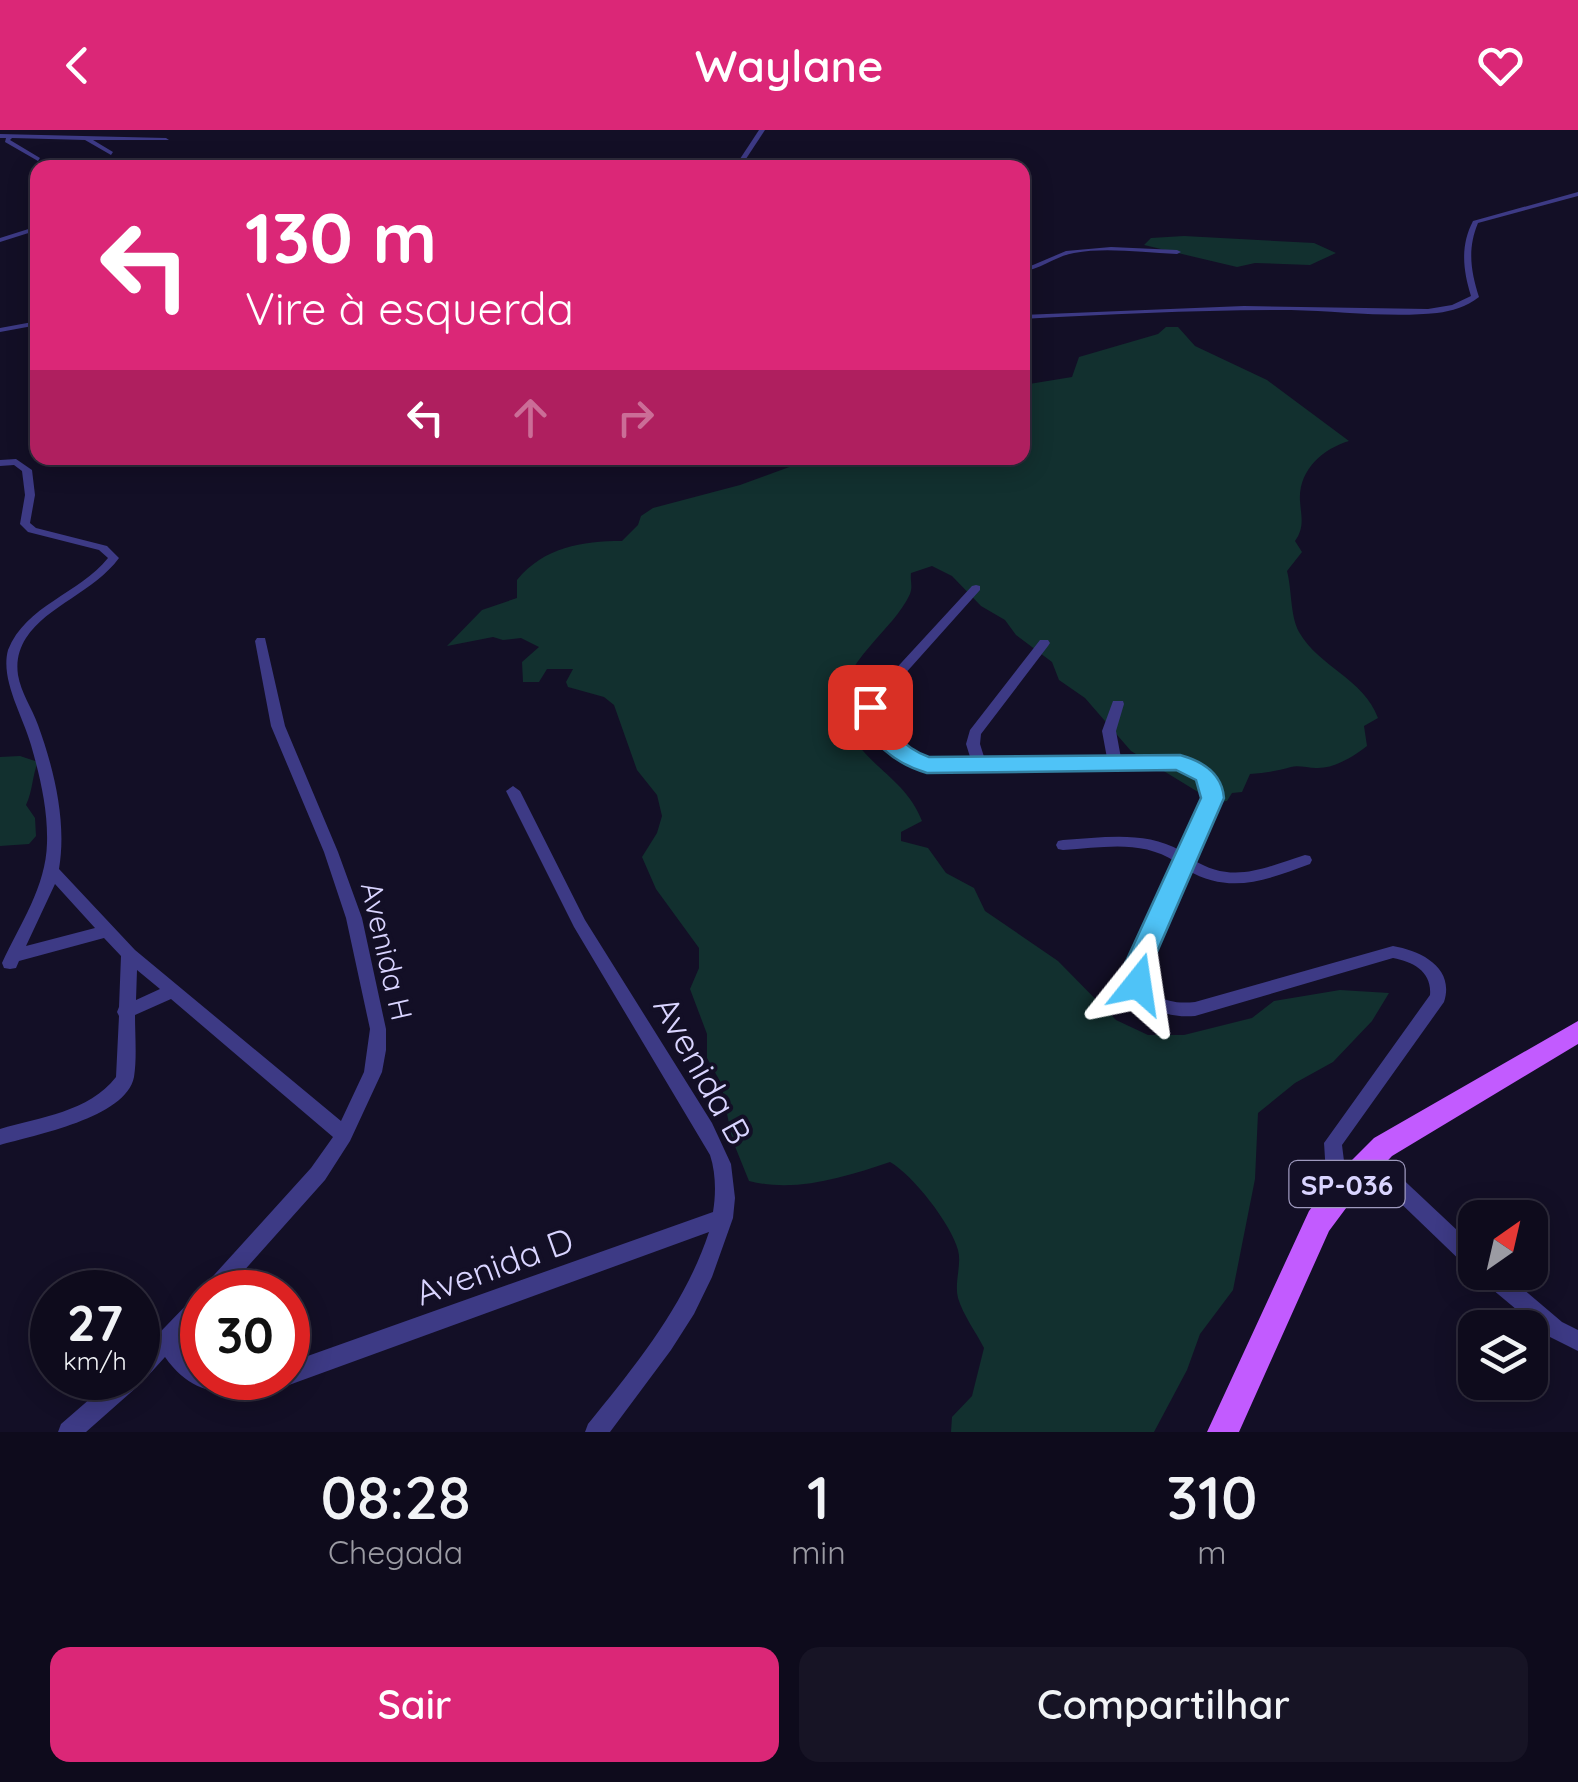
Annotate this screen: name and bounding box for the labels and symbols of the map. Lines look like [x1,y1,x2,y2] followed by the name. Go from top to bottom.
[828,665,913,750] pin
[353,878,421,1024] street label: Avenida H
[1086,932,1190,1036] position arrow
[644,988,762,1152] street label: Avenida B
[1290,1161,1404,1207] road number: SP-036
[1458,1200,1548,1290] north arrow
[409,1217,579,1315] street label: Avenida D
[180,1270,310,1400] speed limit sign: 30

